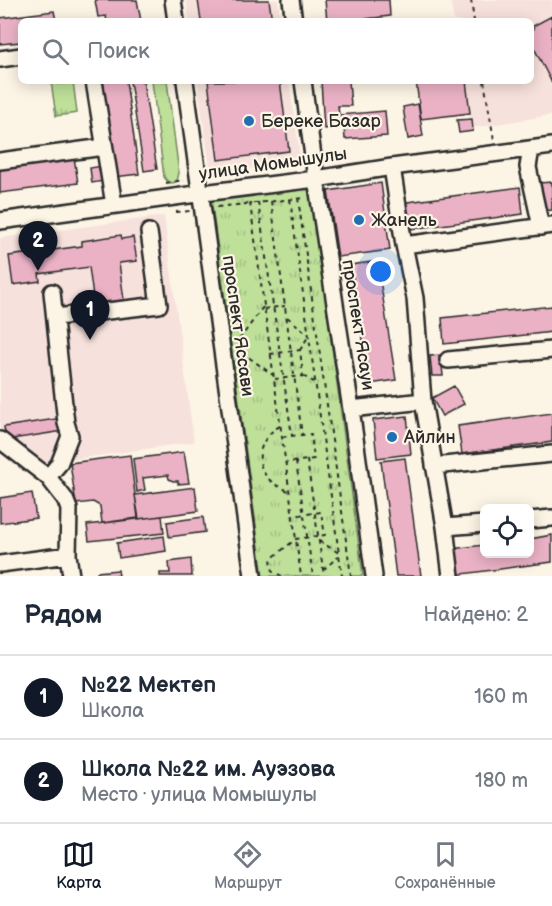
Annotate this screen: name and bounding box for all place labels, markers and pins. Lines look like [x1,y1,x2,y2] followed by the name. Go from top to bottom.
[261,111,381,132] place label: Береке Базар
[242,114,256,128] marker: Береке Базар
[371,210,437,231] place label: Жанель
[352,213,366,227] marker: Жанель
[18,222,57,271] pin: 2
[70,290,110,340] pin: 1
[403,427,456,448] place label: Айлин
[385,430,399,444] marker: Айлин

